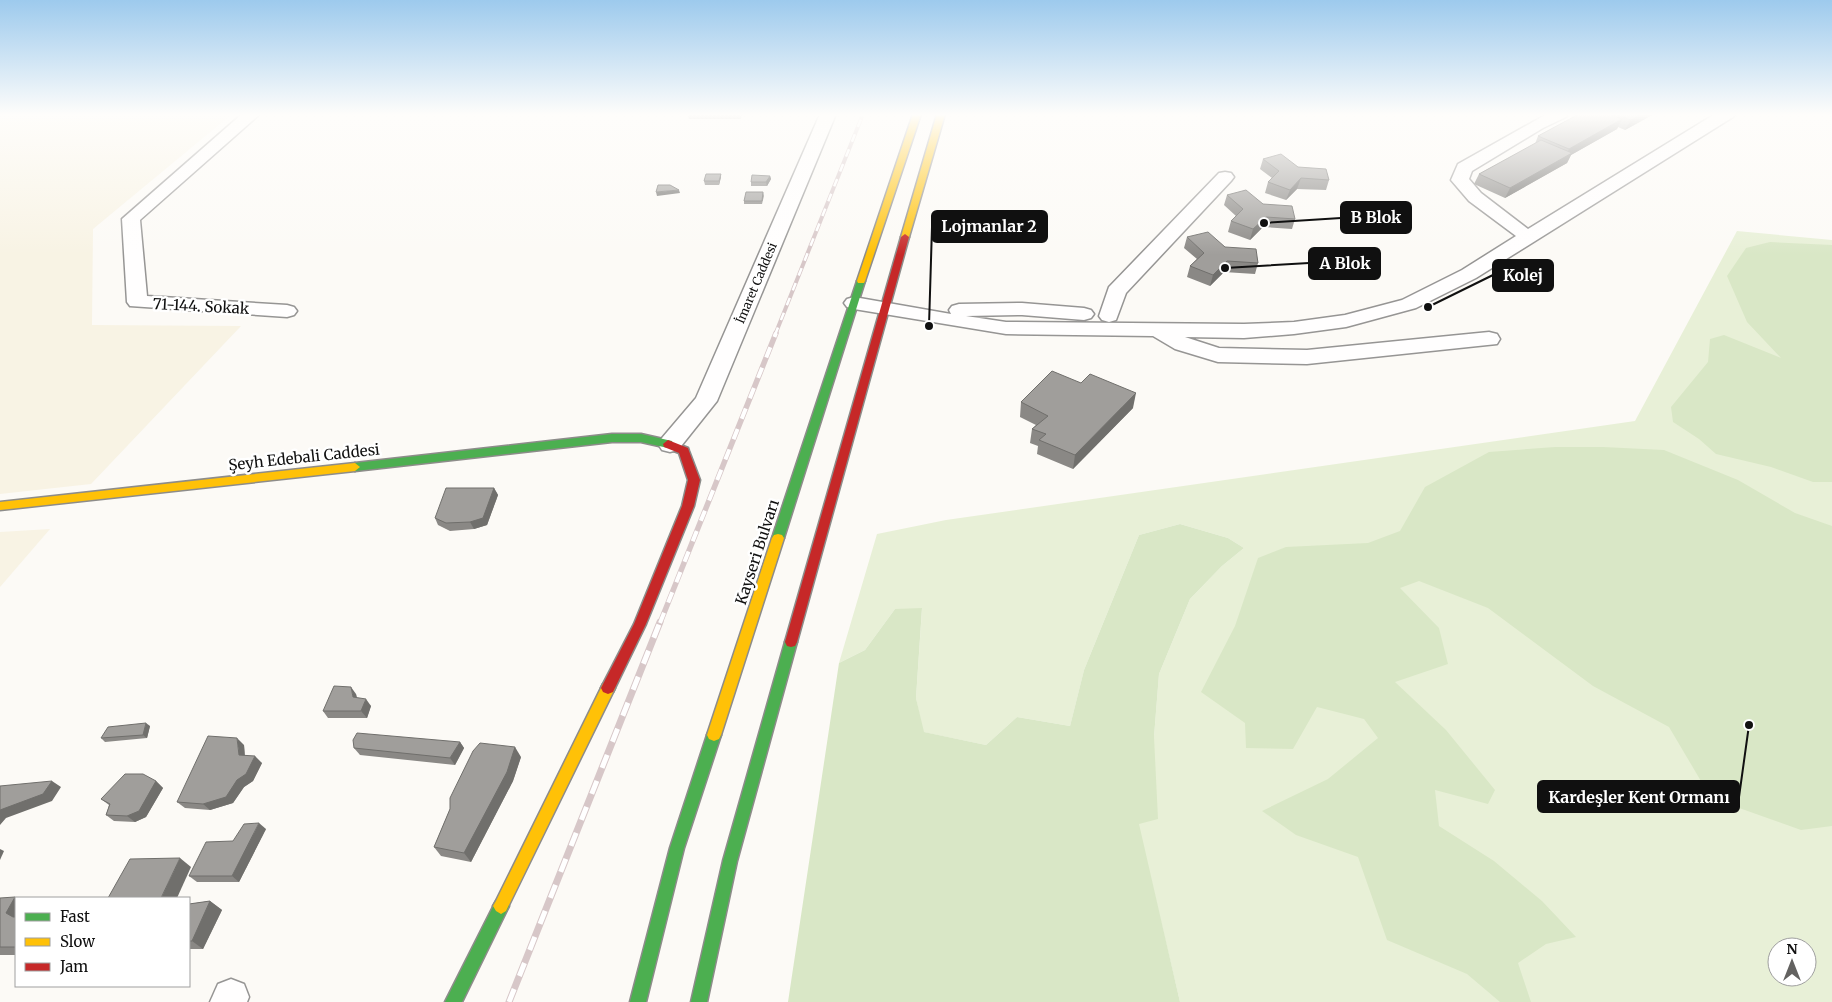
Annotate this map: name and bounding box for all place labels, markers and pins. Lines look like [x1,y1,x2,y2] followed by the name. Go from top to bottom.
[1341,202,1411,233] callout: B Blok
[932,211,1047,242] callout: Lojmanlar 2
[1309,248,1380,279] callout: A Blok
[1493,260,1553,291] callout: Kolej
[1538,781,1739,812] callout: Kardeşler Kent Ormanı

